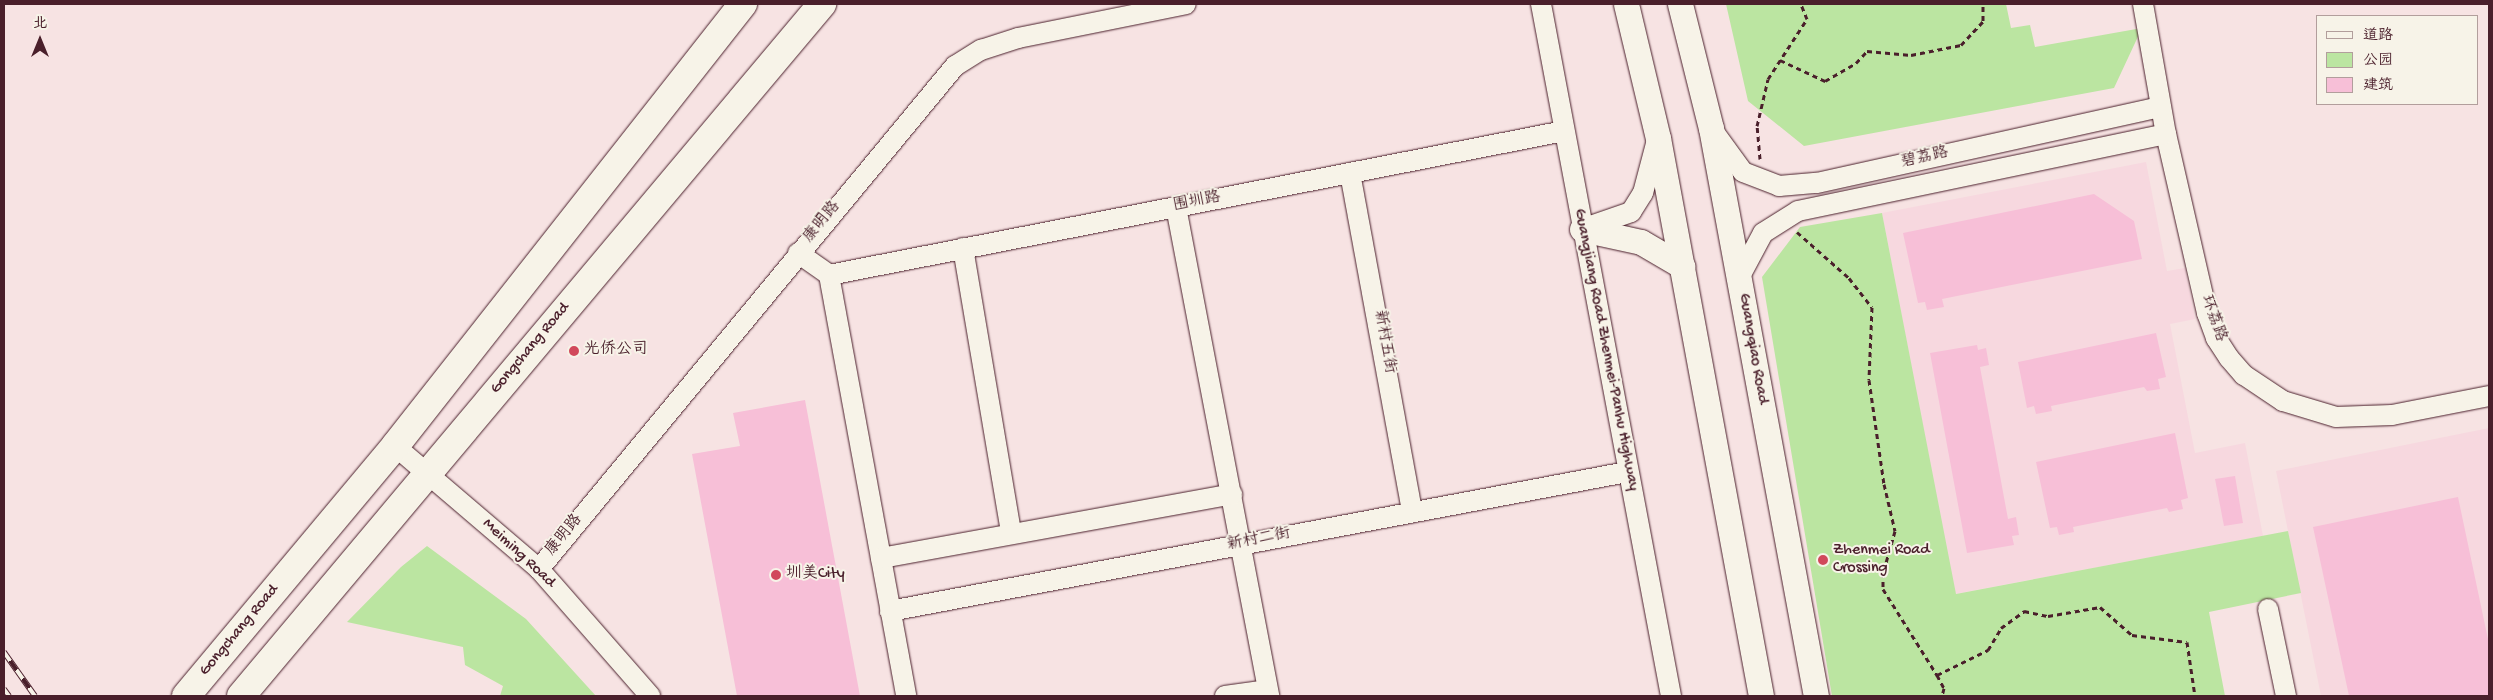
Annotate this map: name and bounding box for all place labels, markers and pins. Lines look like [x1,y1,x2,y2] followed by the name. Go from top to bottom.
[584,341,648,361] place label: 光侨公司
[568,345,580,357] marker: 光侨公司
[1833,541,1930,579] place label: Zhenmei Road Crossing
[1817,554,1829,566] marker: Zhenmei Road Crossing
[786,565,845,585] place label: 圳美City
[770,569,782,581] marker: 圳美City

